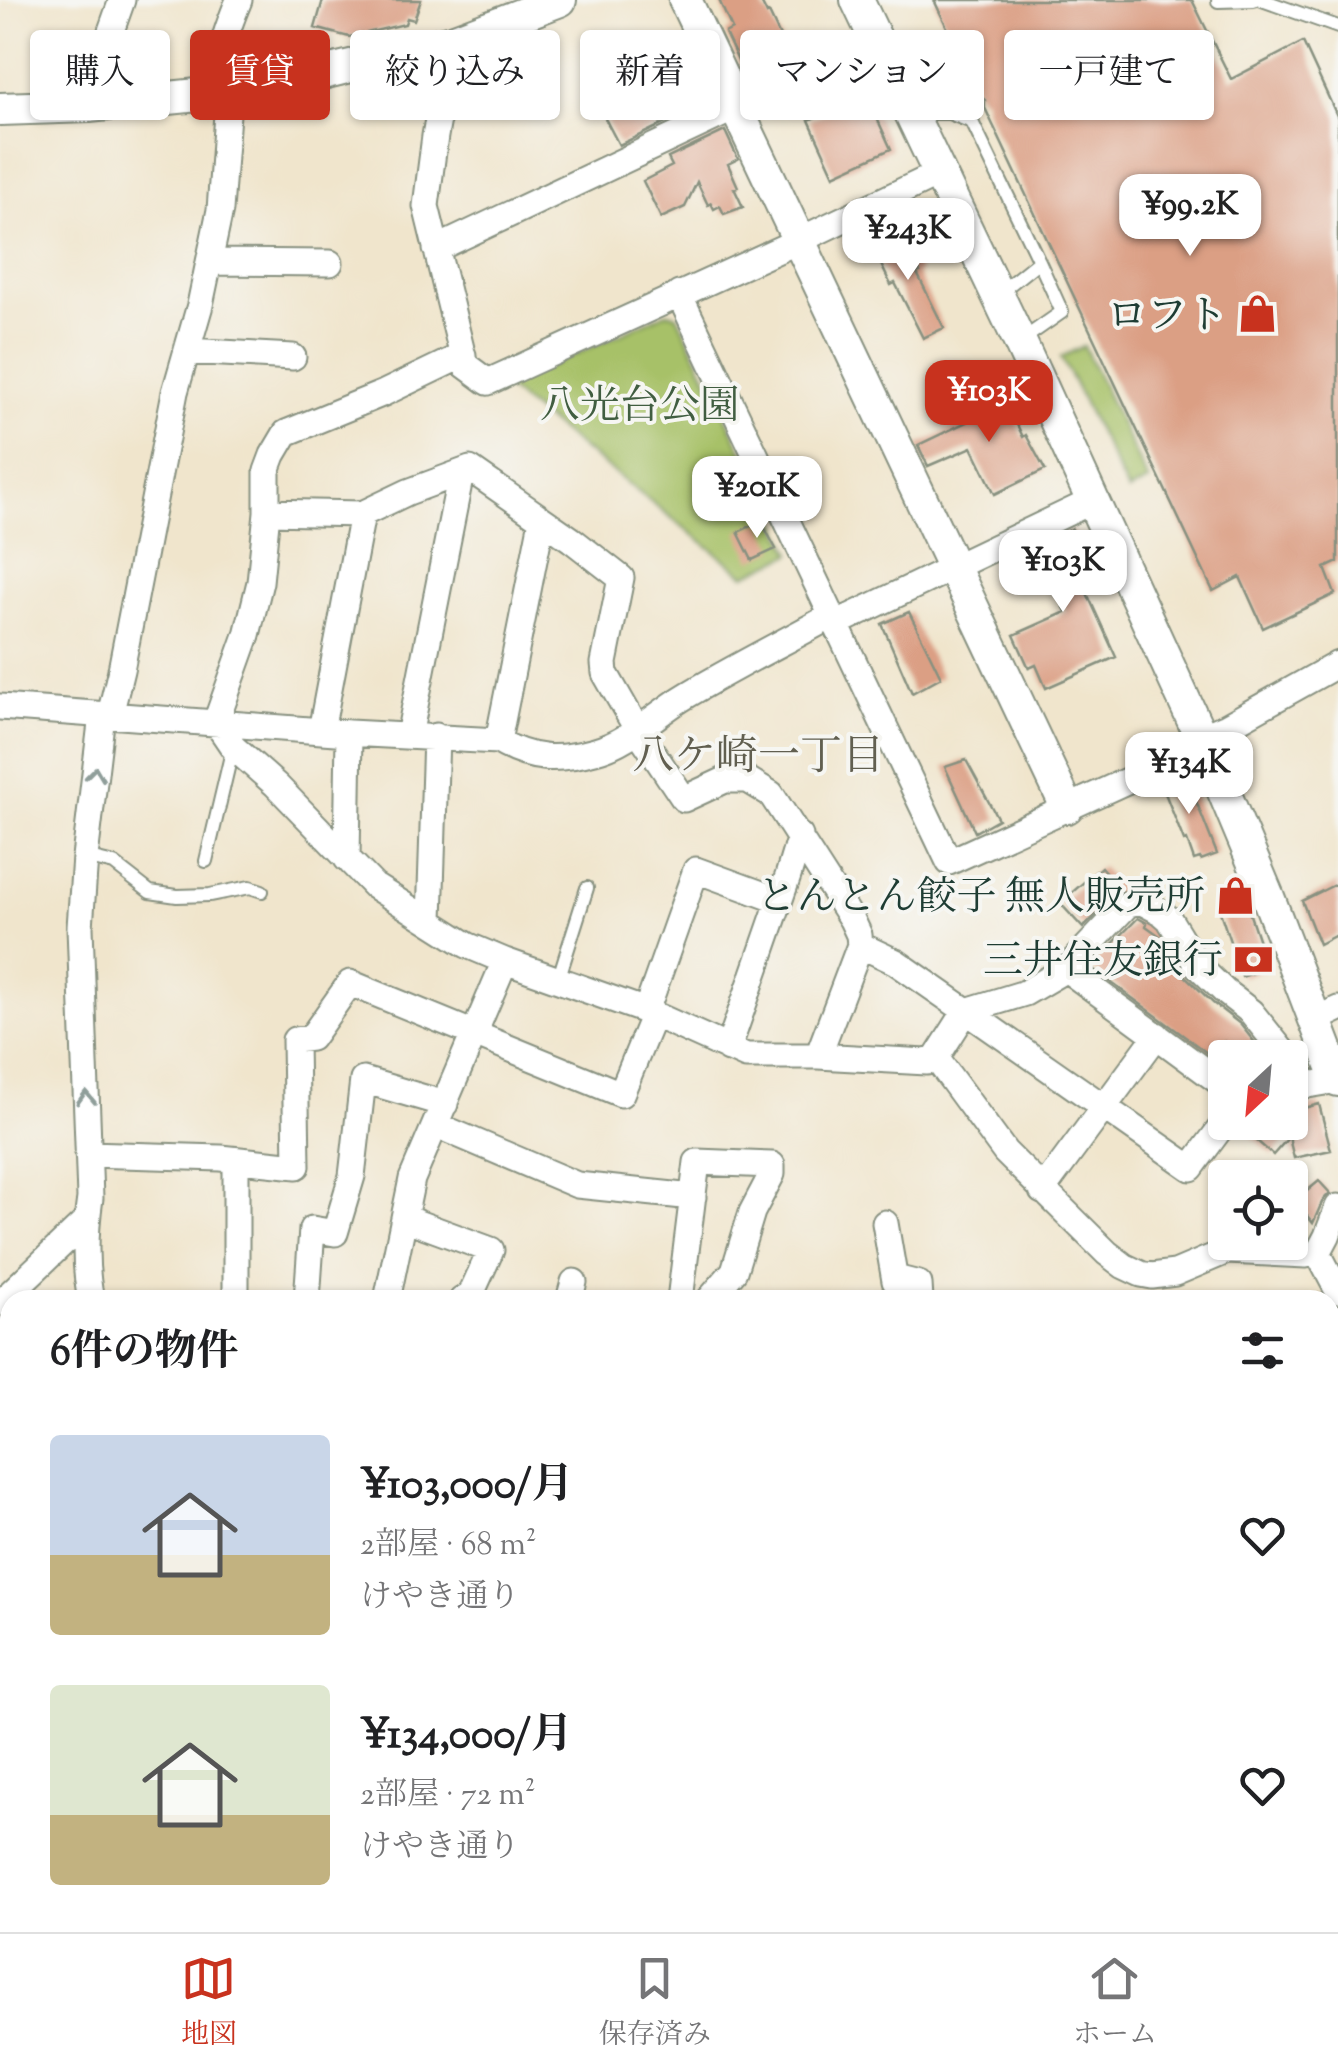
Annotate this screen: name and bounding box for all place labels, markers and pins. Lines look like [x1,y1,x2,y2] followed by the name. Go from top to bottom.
[1109,174,1271,259] pin: ¥99.2K
[838,198,978,283] pin: ¥243K
[1107,290,1227,347] place label: ロフト
[1236,293,1278,335] shop icon: ロフト
[919,360,1059,445] pin: ¥103K
[687,456,827,541] pin: ¥201K
[993,530,1133,615] pin: ¥103K
[1119,732,1259,817] pin: ¥134K
[756,871,1205,928] place label: とんとん餃子 無人販売所
[1214,874,1256,916] shop icon: とんとん餃子 無人販売所
[983,935,1223,992] place label: 三井住友銀行
[1232,938,1274,980] bank icon: 三井住友銀行

